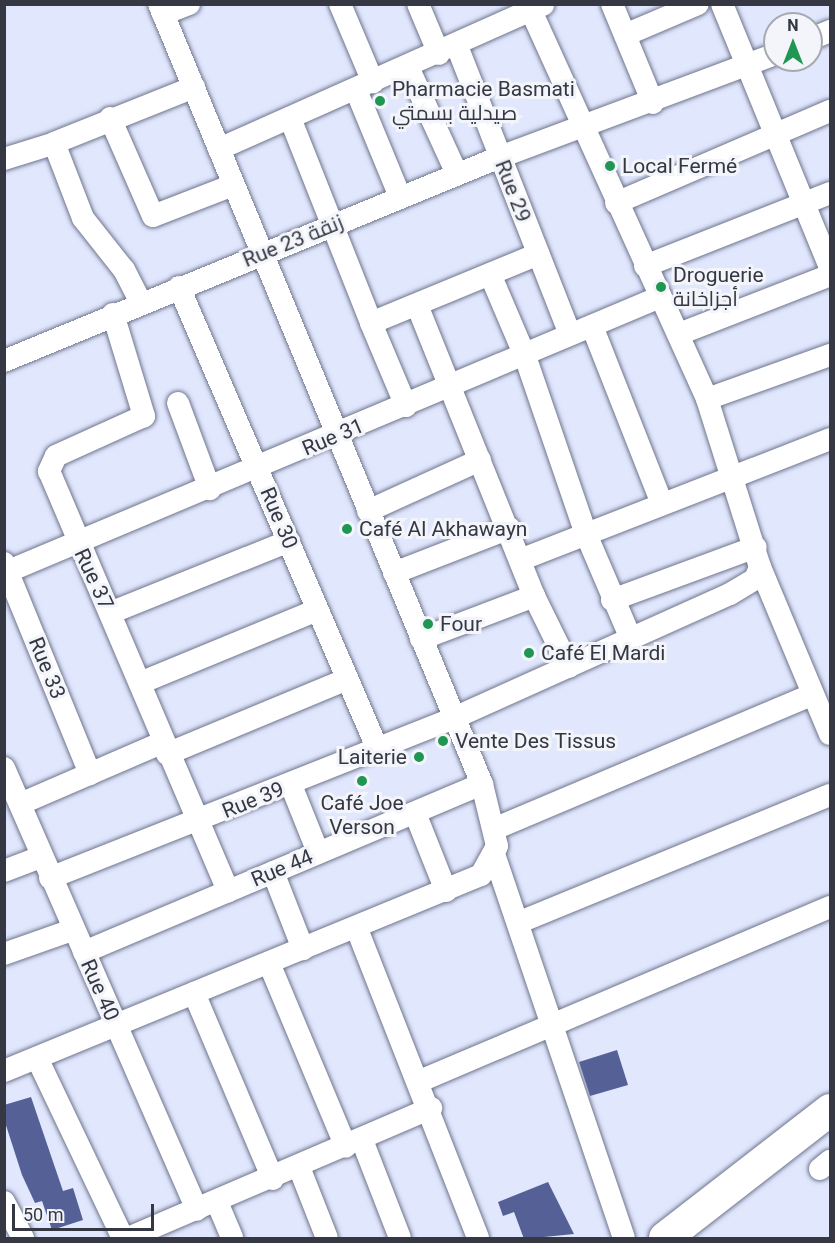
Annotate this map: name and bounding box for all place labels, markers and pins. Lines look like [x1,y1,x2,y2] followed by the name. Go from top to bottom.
[392,76,575,126] place label: Pharmacie Basmati صيدلية بسمتي
[373,94,387,108] marker: Pharmacie Basmati صيدلية بسمتي
[622,153,737,179] place label: Local Fermé
[603,159,617,173] marker: Local Fermé
[673,262,764,312] place label: Droguerie أجزاخانة
[654,280,668,294] marker: Droguerie أجزاخانة
[359,516,527,542] place label: Café Al Akhawayn
[340,522,354,536] marker: Café Al Akhawayn
[440,611,482,637] place label: Four
[421,617,435,631] marker: Four
[541,640,665,666] place label: Café El Mardi
[522,646,536,660] marker: Café El Mardi
[455,728,617,754] place label: Vente Des Tissus
[436,734,450,748] marker: Vente Des Tissus
[338,744,407,770] place label: Laiterie
[412,750,426,764] marker: Laiterie
[355,774,369,788] marker: Café Joe Verson
[320,790,404,840] place label: Café Joe Verson

